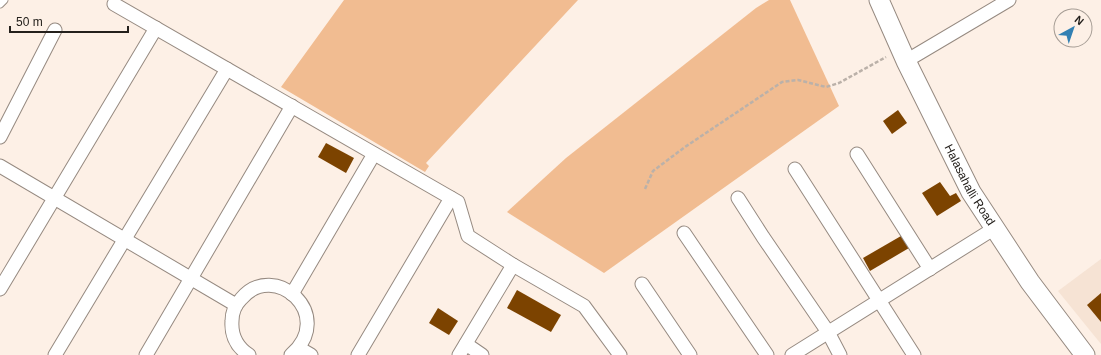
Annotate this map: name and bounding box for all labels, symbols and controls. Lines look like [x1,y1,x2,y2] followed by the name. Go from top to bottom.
[10,8,128,34] scale bar
[1053,8,1093,48] north arrow
[1073,13,1086,28] text: N
[16,15,43,29] text: 50 m
[941,142,998,228] street label: Halasahalli Road

